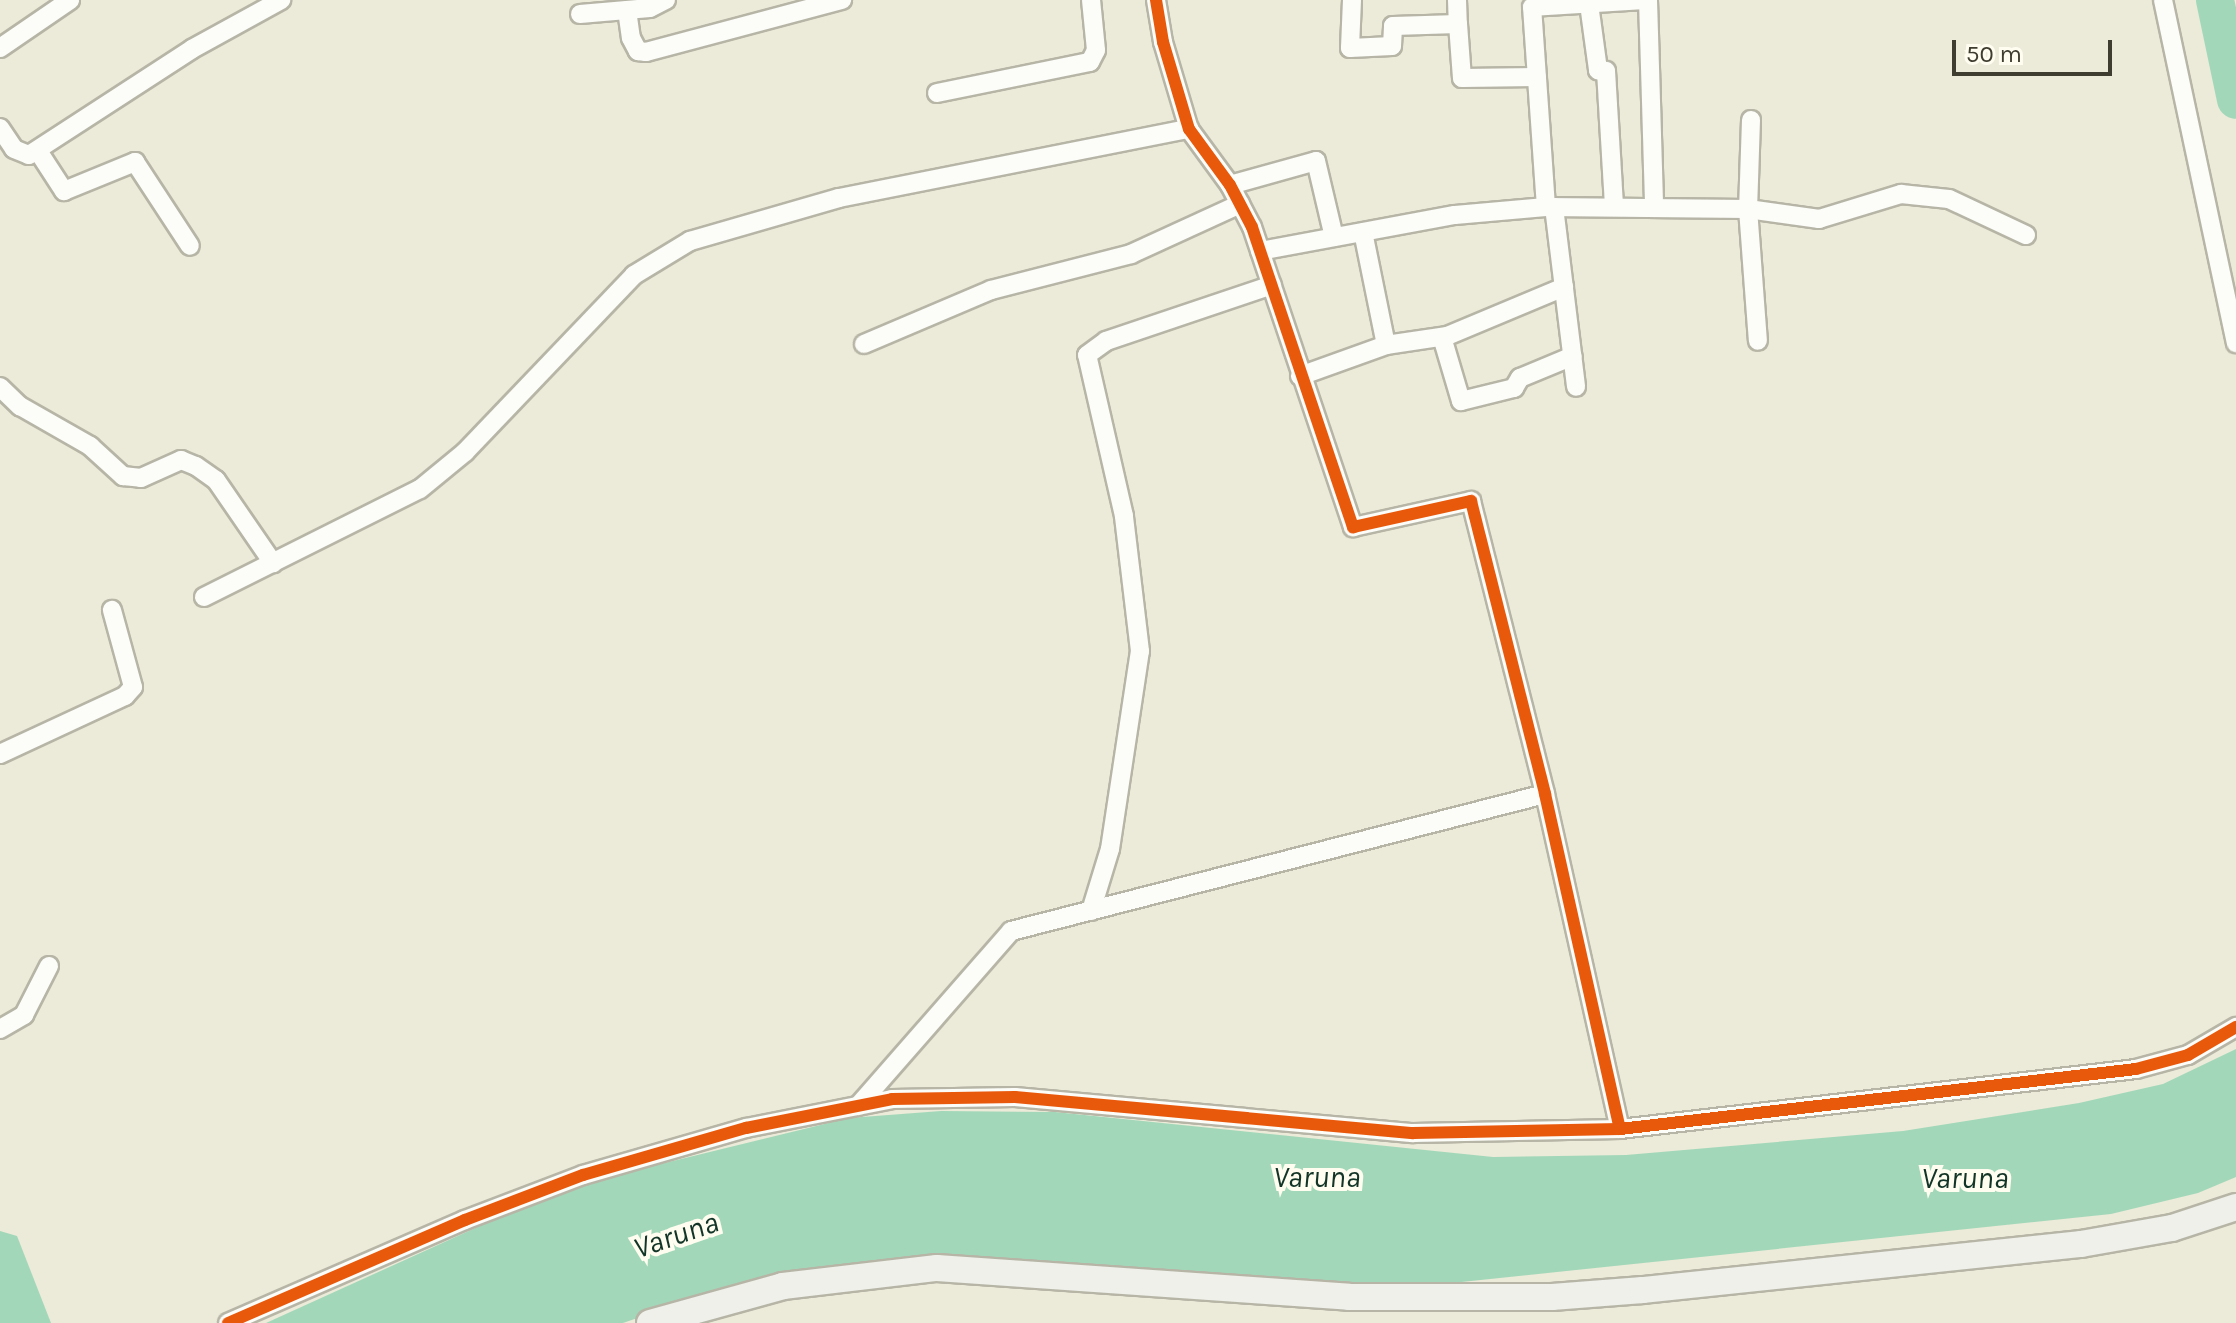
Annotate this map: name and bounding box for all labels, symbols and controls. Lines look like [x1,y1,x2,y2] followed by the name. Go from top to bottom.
[1956,24,2116,74] scale bar
[1966,40,2022,68] text: 50 m
[1273,1159,1361,1195] water label: Varuna
[1921,1160,2009,1196] water label: Varuna
[629,1204,723,1266] water label: Varuna

